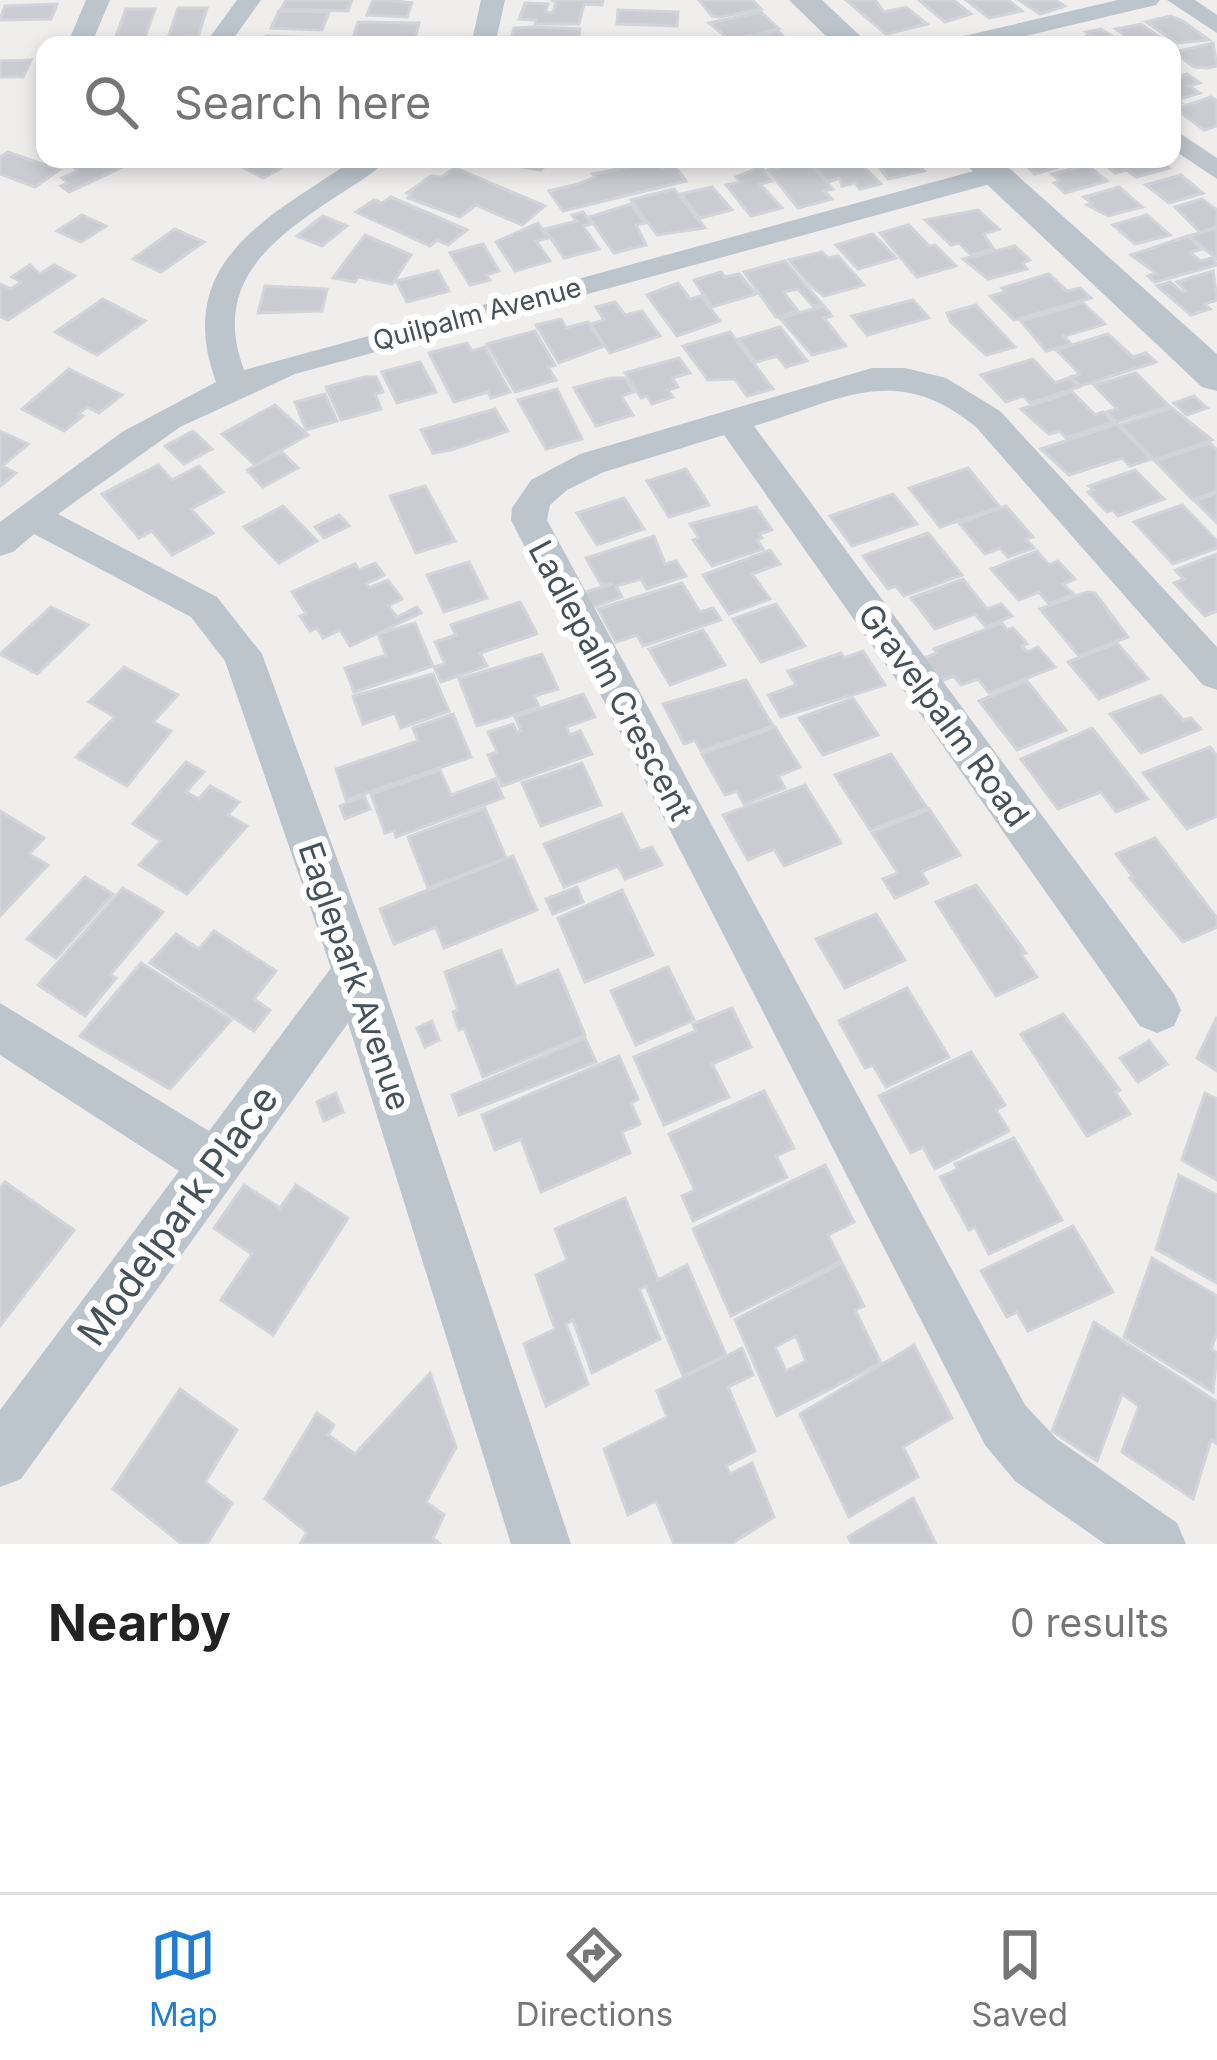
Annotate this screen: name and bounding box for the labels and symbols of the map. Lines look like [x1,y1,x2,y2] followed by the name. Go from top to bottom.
[369,270,585,358] street label: Quilpalm Avenue
[520,533,702,827] street label: Ladlepalm Crescent
[850,596,1038,834] street label: Gravelpalm Road
[290,837,420,1115] street label: Eaglepark Avenue
[67,1076,287,1354] street label: Modelpark Place

